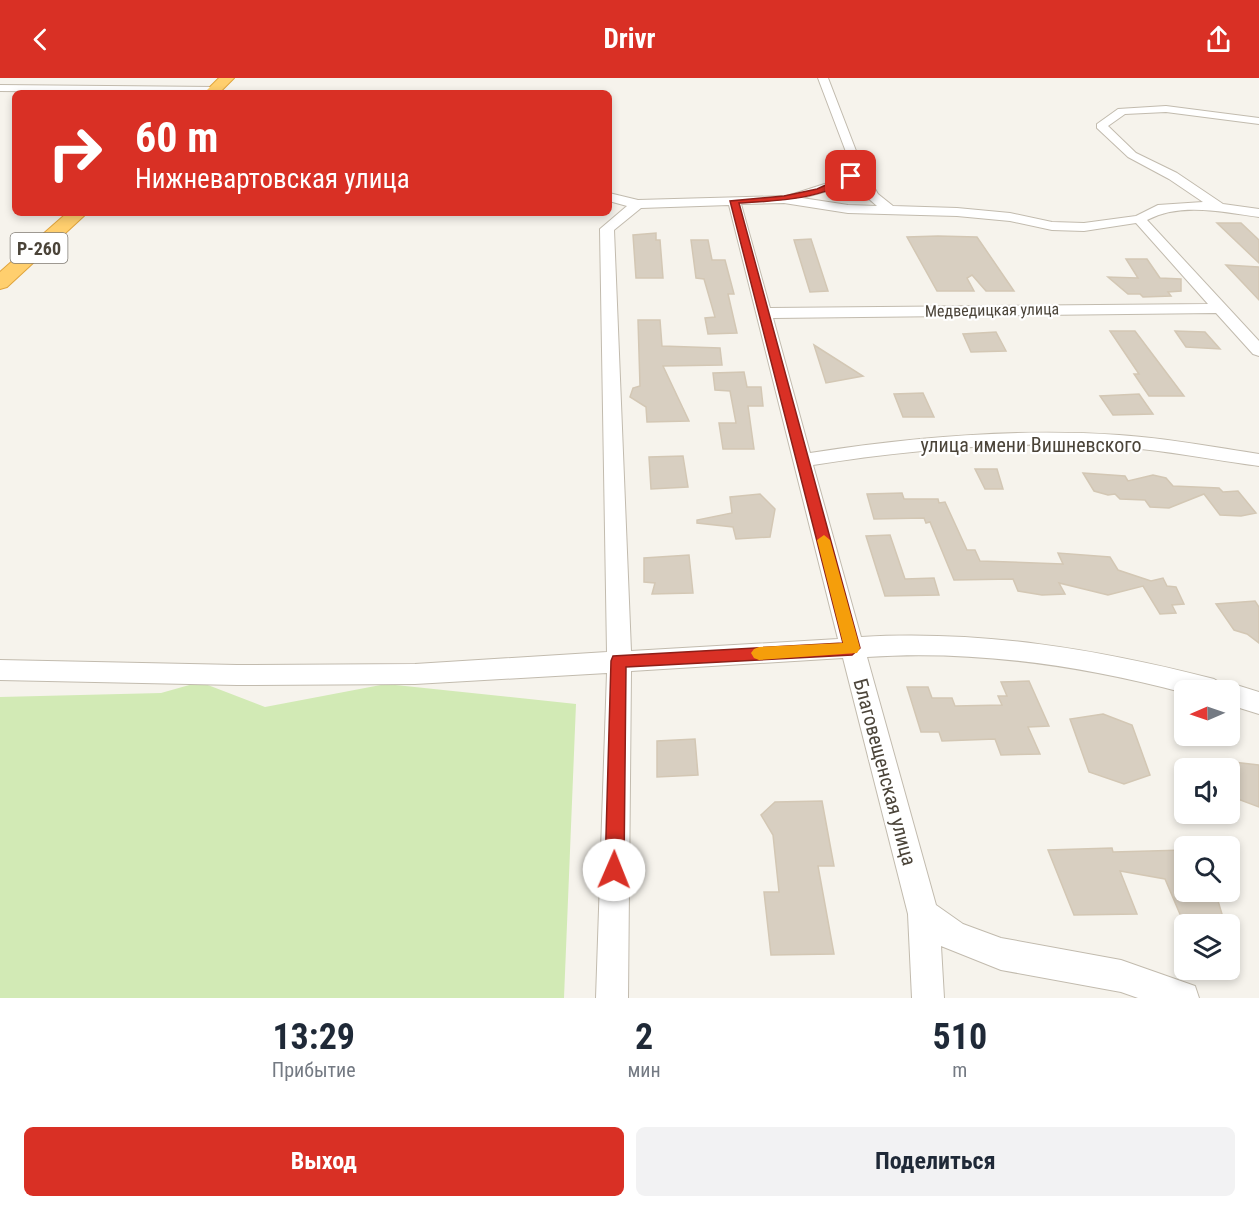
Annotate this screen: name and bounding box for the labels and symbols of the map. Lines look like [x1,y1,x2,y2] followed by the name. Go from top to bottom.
[825,150,876,201] pin
[10,233,68,263] road number: Р-260
[925,299,1059,321] street label: Медведицкая улица
[920,433,1142,457] street label: улица имени Вишневского
[848,676,922,868] street label: Благовещенская улица
[1174,680,1240,746] north arrow
[582,838,646,902] position arrow

